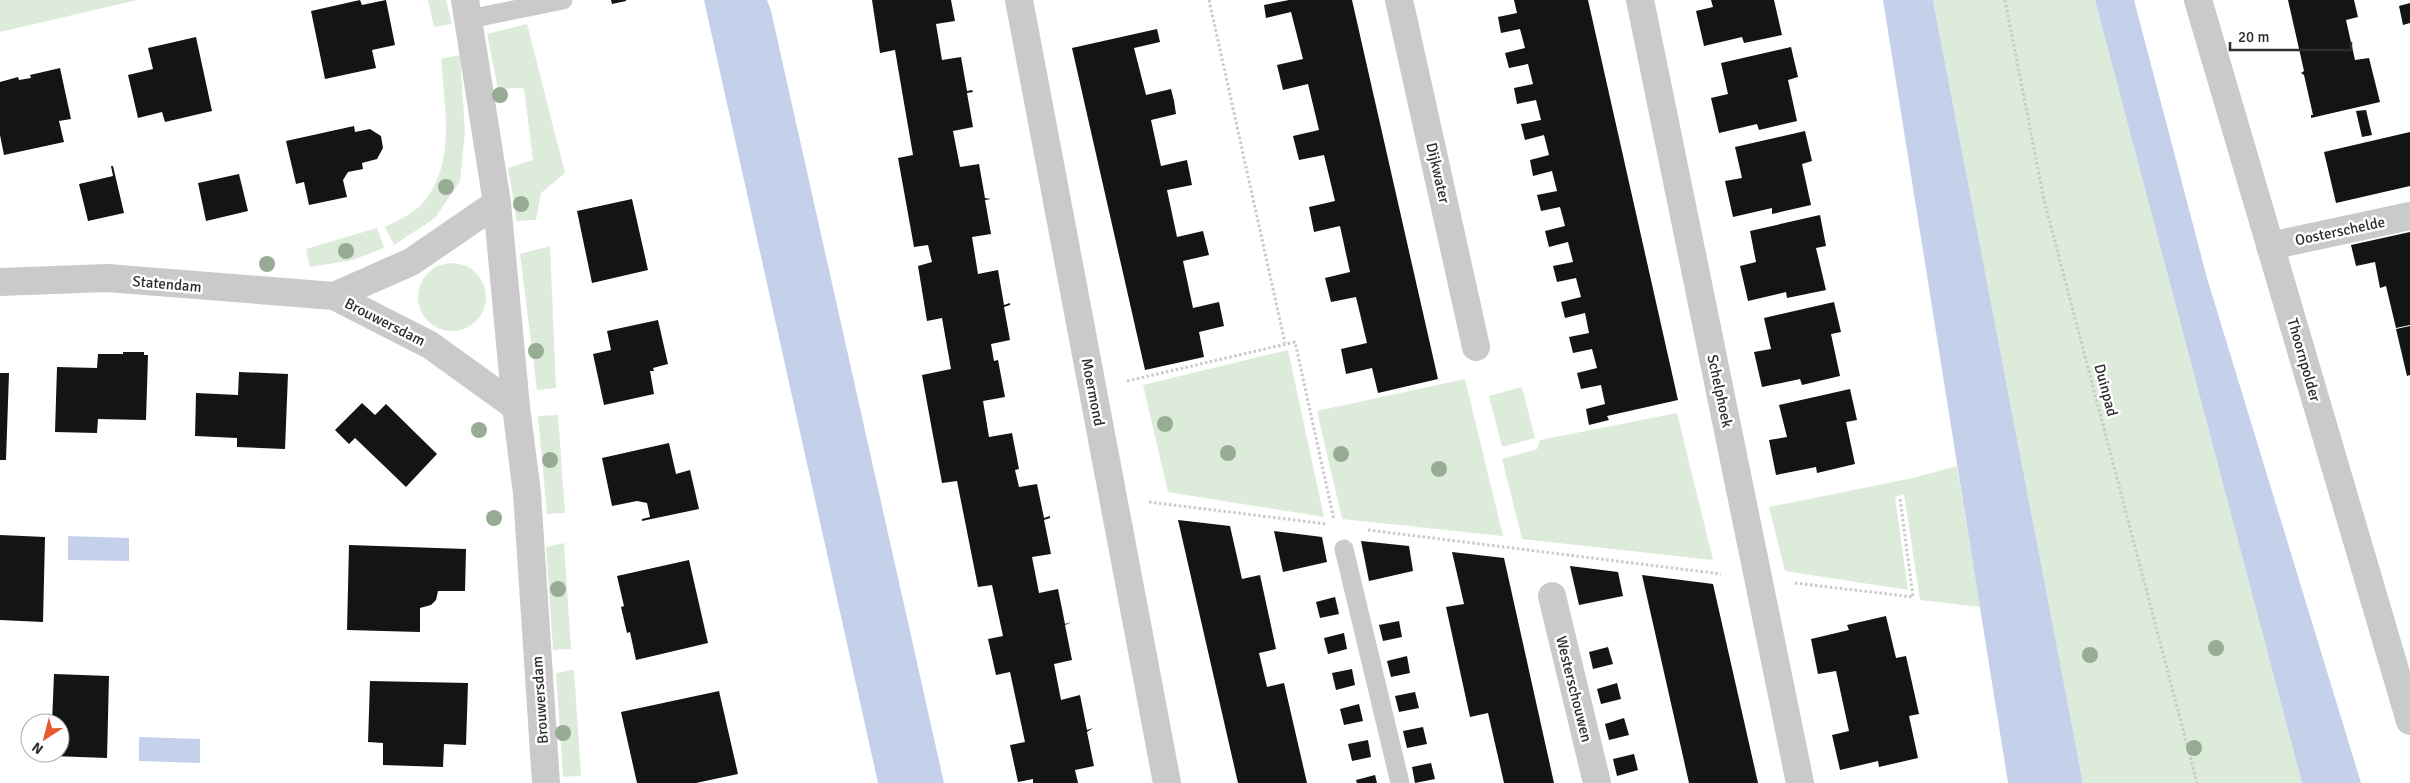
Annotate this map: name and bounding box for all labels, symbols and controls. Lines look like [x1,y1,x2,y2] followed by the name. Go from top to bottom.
[2230,20,2351,52] scale bar
[2238,28,2269,46] text: 20 m
[1422,141,1454,206] street label: Dijkwater
[2293,213,2387,249] street label: Oosterschelde
[132,272,202,296] street label: Statendam
[342,294,428,350] street label: Brouwersdam
[2284,316,2325,404] street label: Thoornpolder
[1703,353,1737,430] street label: Schelphoek
[1078,357,1108,428] street label: Moermond
[2090,362,2122,418] street label: Duinpad
[1552,634,1596,744] street label: Westerschouwen
[528,656,552,744] street label: Brouwersdam
[20,713,70,763] north arrow
[29,738,47,758] text: N

